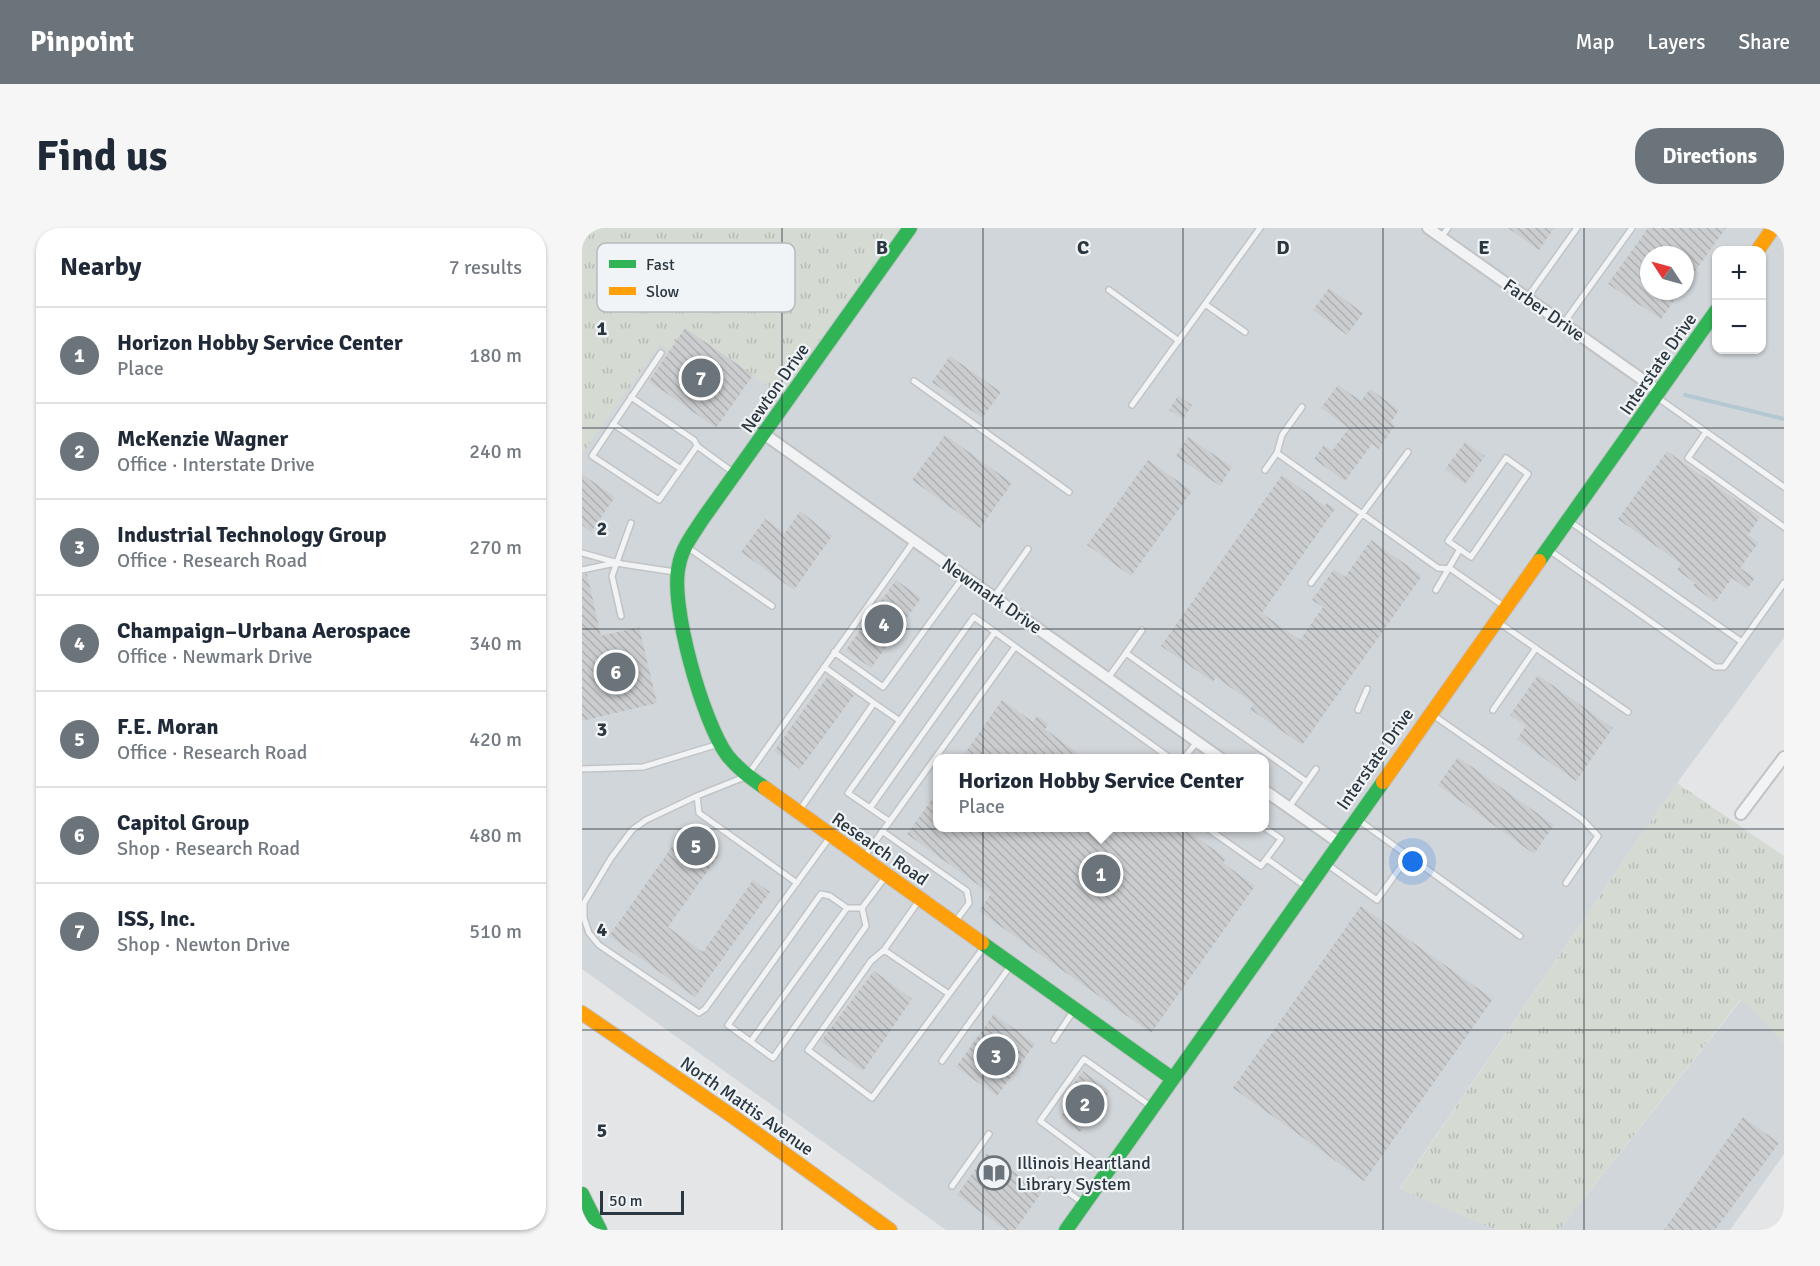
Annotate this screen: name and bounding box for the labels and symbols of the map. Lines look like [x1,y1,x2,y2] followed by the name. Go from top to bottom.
[876,235,888,260] text: B
[1077,235,1089,260] text: C
[1276,235,1290,260] text: D
[1478,235,1490,260] text: E
[597,243,795,312] legend
[1640,246,1694,300] north arrow
[646,255,675,275] text: Fast
[1499,274,1589,346] street label: Farber Drive
[646,282,680,302] text: Slow
[1615,309,1701,419] street label: Interstate Drive
[597,316,608,341] text: 1
[736,339,814,437] street label: Newton Drive
[682,356,720,400] pin: 7
[597,516,607,541] text: 2
[938,553,1046,639] street label: Newmark Drive
[864,602,904,646] pin: 4
[597,650,636,694] pin: 6
[1332,704,1418,814] street label: Interstate Drive
[597,717,607,742] text: 3
[828,808,932,890] street label: Research Road
[676,824,716,868] pin: 5
[1398,847,1427,876] your location
[1082,852,1120,896] pin: 1
[597,917,608,942] text: 4
[976,1034,1016,1078] pin: 3
[676,1052,818,1160] street label: North Mattis Avenue
[1066,1082,1104,1126] pin: 2
[597,1118,607,1143] text: 5
[1017,1152,1151,1195] place label: Illinois Heartland Library System
[976,1155,1012,1191] library icon: Illinois Heartland Library System
[600,1188,684,1216] scale bar

